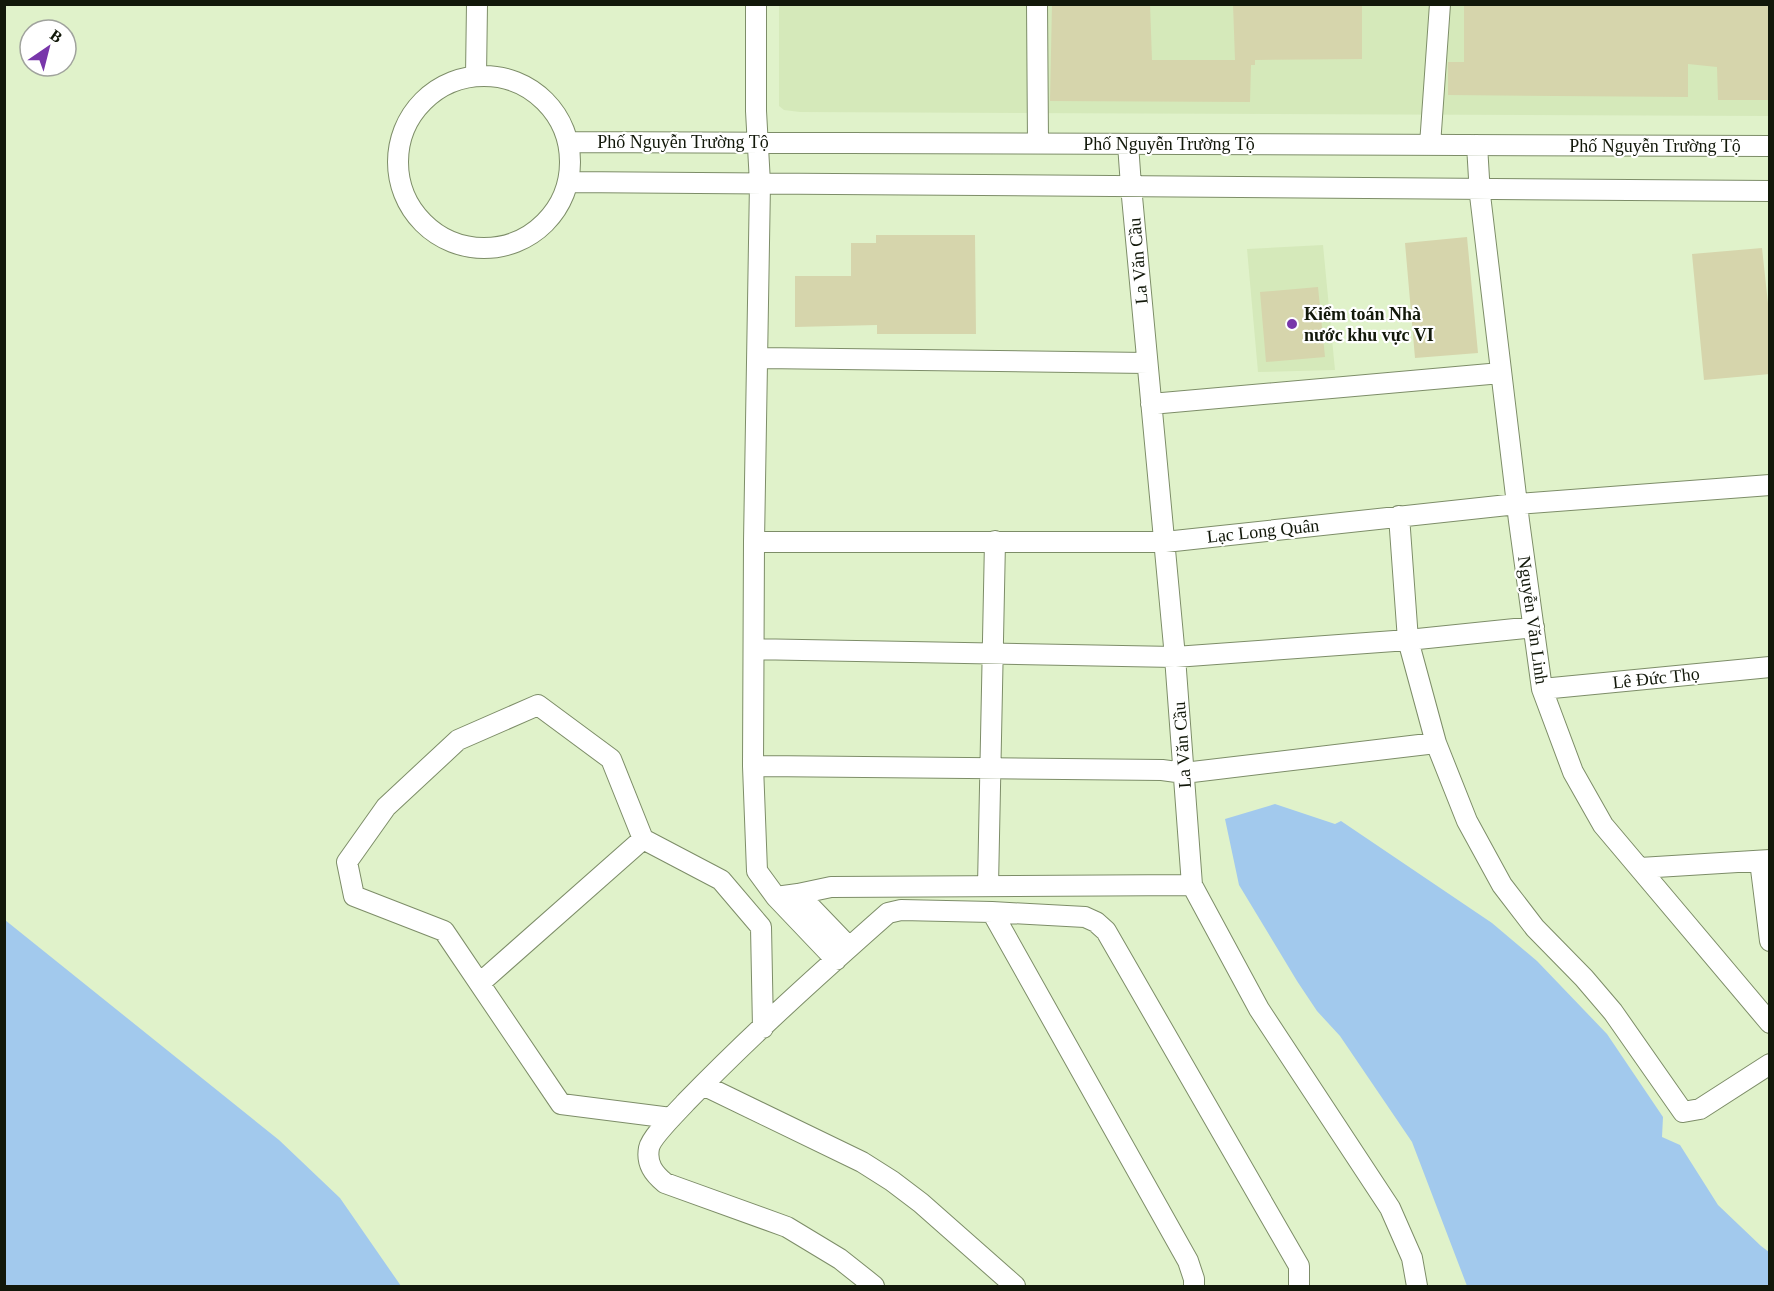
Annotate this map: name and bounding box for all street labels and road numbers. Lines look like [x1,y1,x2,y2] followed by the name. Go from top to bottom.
[597,132,769,152] street label: Phố Nguyễn Trường Tộ
[1083,134,1255,154] street label: Phố Nguyễn Trường Tộ
[1569,136,1741,156] street label: Phố Nguyễn Trường Tộ
[1124,217,1152,305] street label: La Văn Cầu
[1206,515,1320,547] street label: Lạc Long Quân
[1514,554,1552,686] street label: Nguyễn Văn Linh
[1611,663,1701,693] street label: Lê Đức Thọ
[1169,701,1195,789] street label: La Văn Cầu

